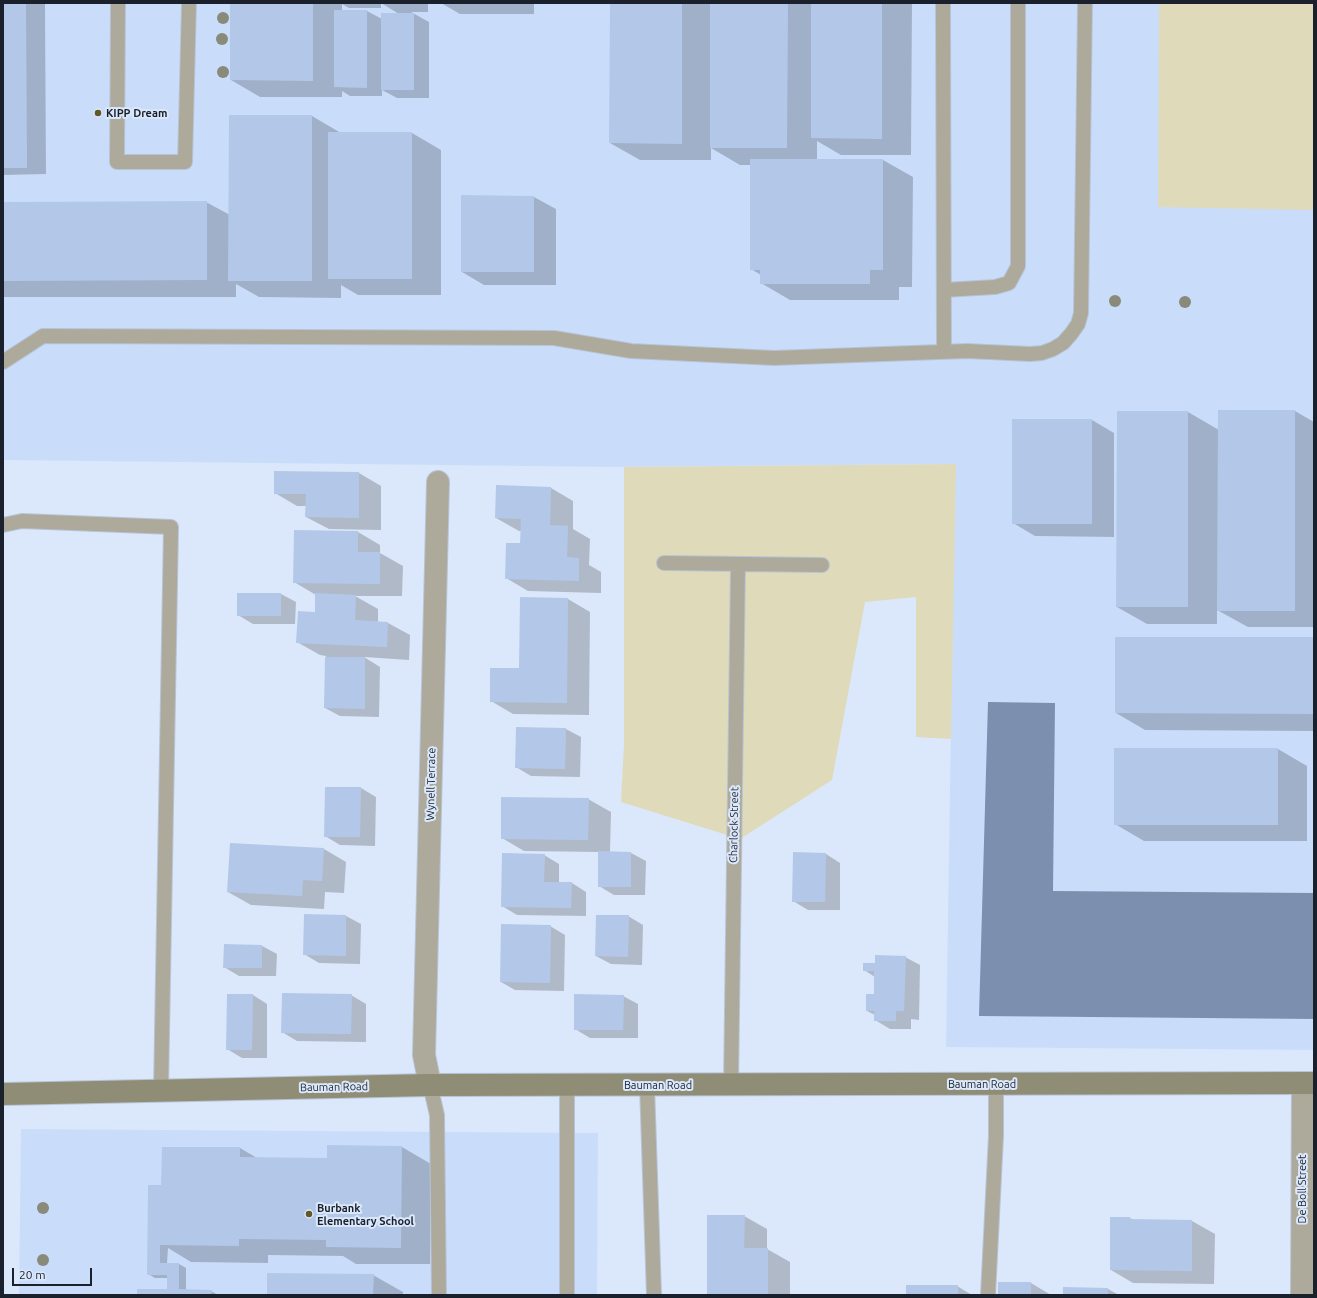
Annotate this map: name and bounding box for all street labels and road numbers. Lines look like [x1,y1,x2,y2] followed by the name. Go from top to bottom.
[424,747,438,821] street label: Wynell Terrace
[727,787,741,863] street label: Charlock Street
[948,1077,1016,1091] street label: Bauman Road
[624,1078,692,1092] street label: Bauman Road
[300,1080,368,1094] street label: Bauman Road
[1295,1155,1309,1223] street label: De Boll Street

